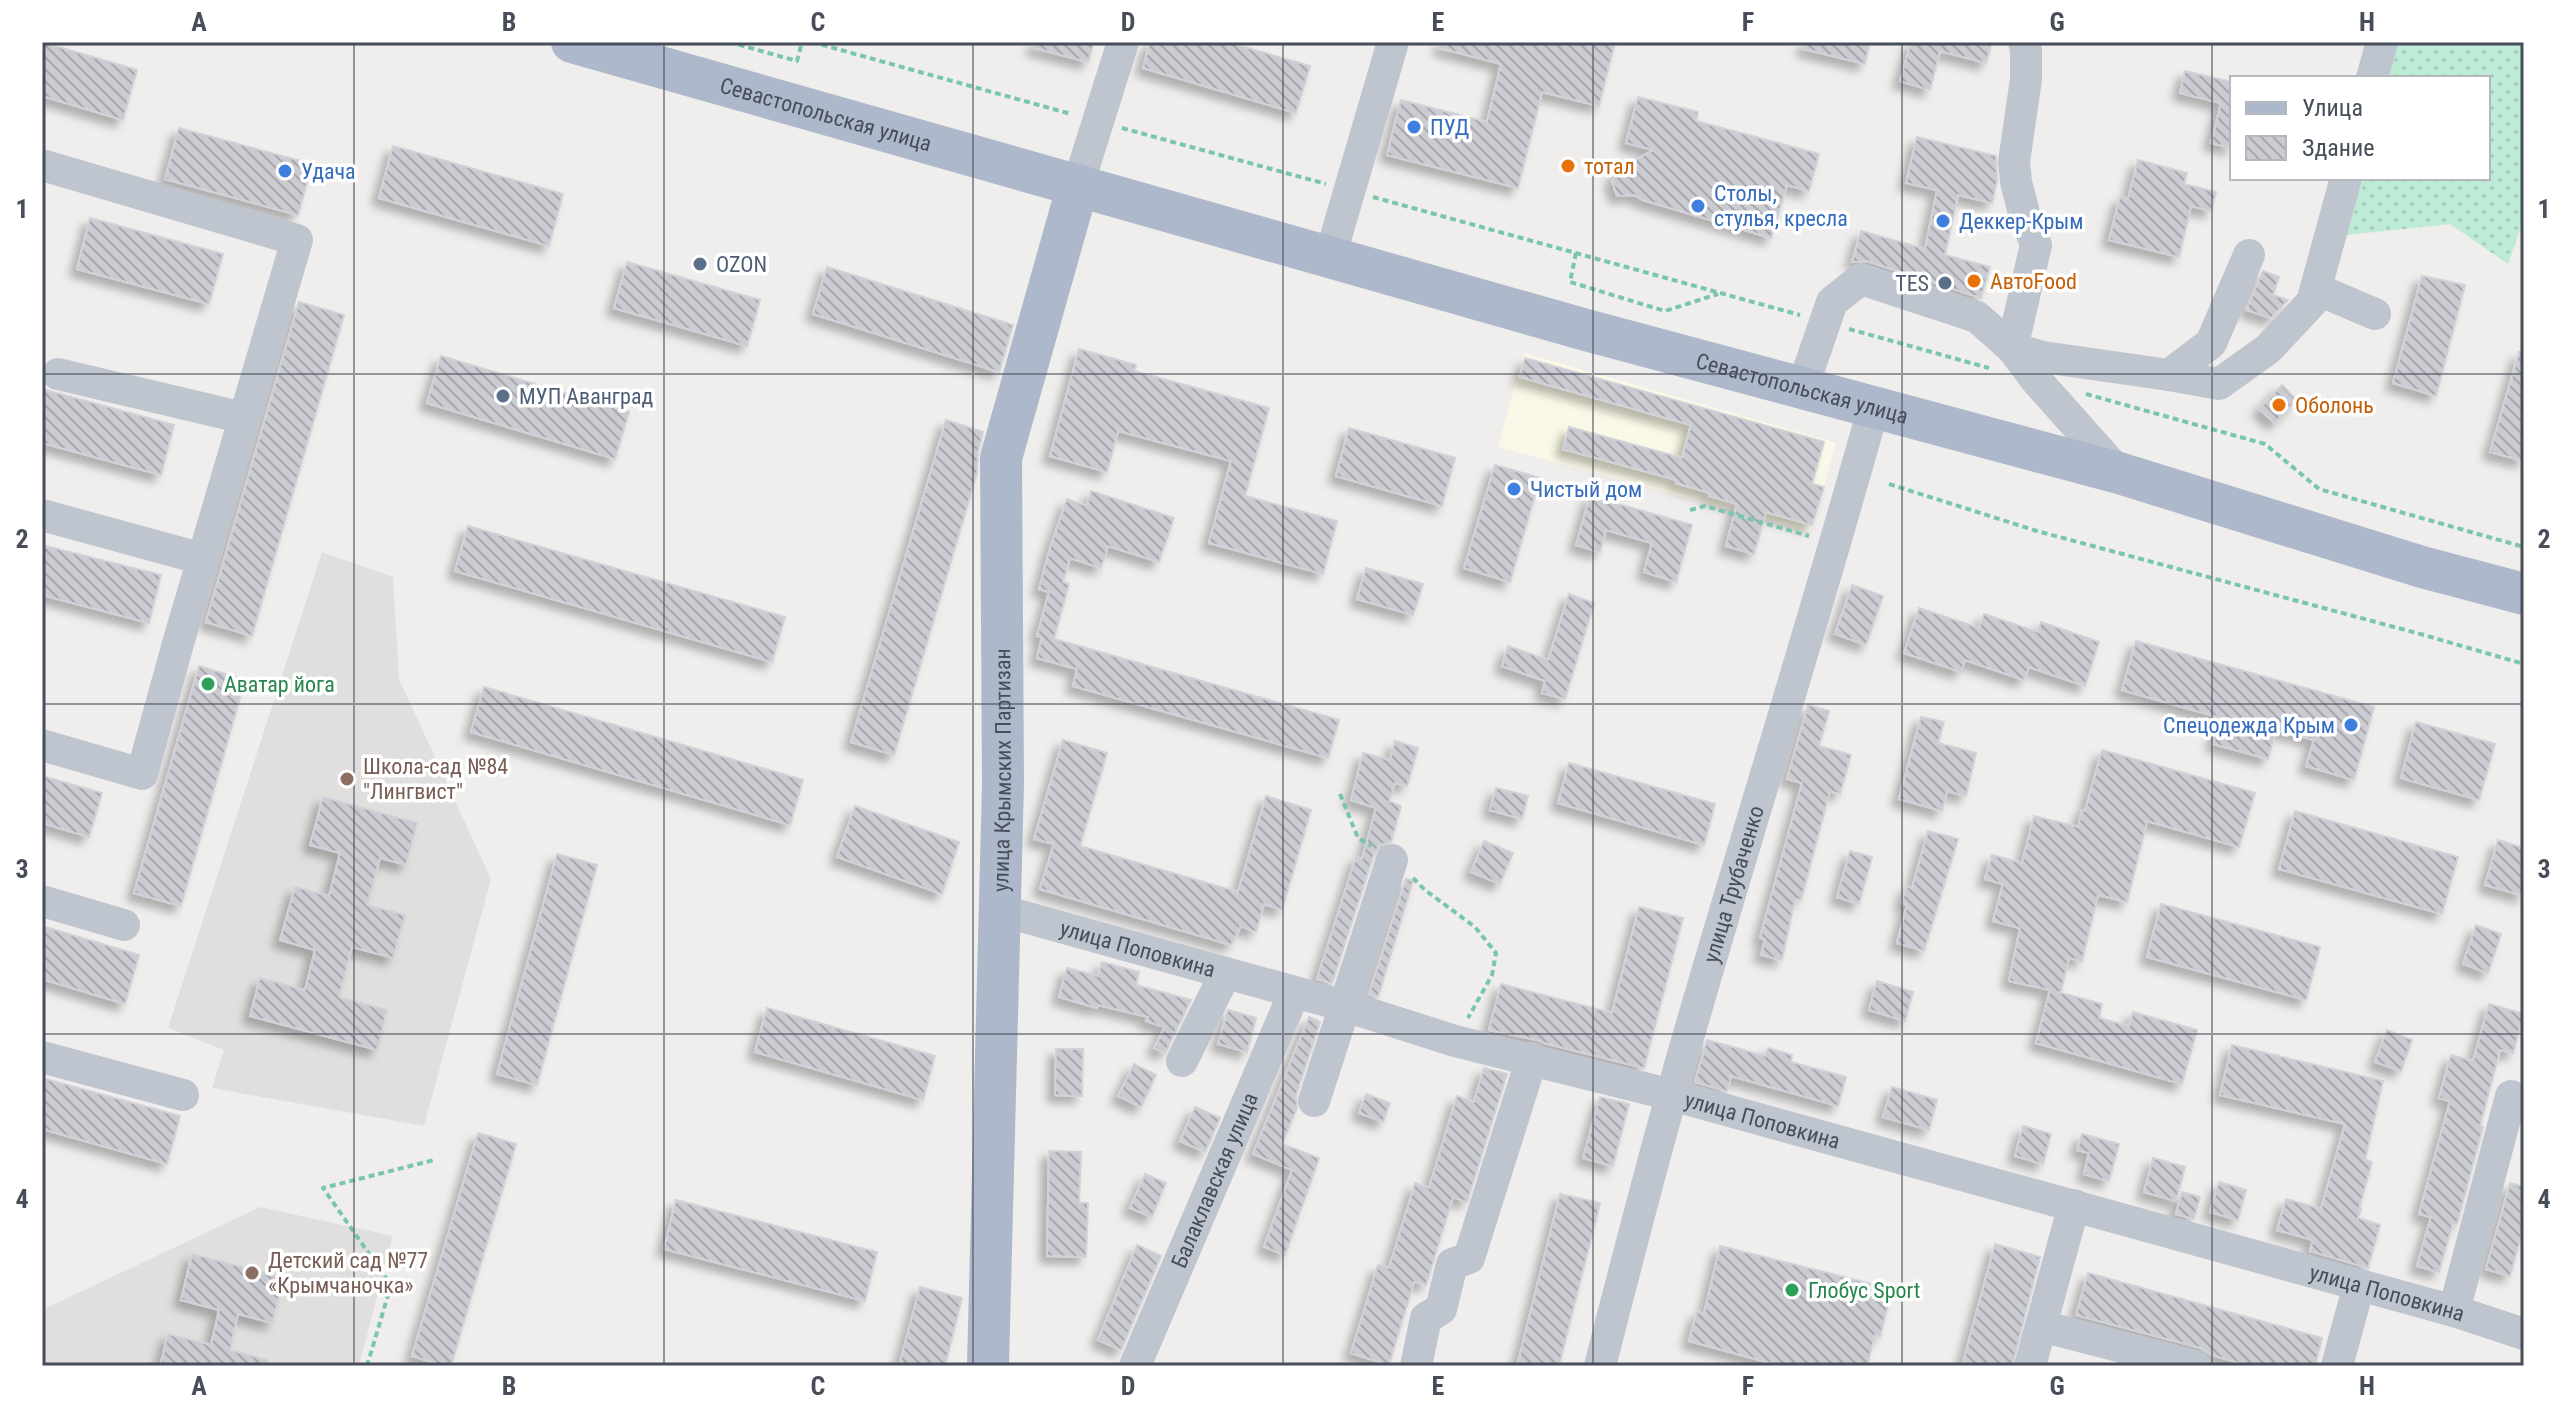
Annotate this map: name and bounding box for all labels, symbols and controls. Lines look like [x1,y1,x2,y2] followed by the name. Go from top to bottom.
[191,7,207,37] text: A
[502,7,516,37] text: B
[811,7,826,37] text: C
[1121,7,1135,37] text: D
[1432,7,1445,37] text: E
[1742,7,1754,37] text: F
[2049,7,2065,37] text: G
[2359,7,2375,37] text: H
[717,73,934,157] street label: Севастопольская улица
[2230,76,2490,180] legend
[2302,94,2363,122] text: Улица
[1430,115,1469,140] place label: ПУД
[1405,118,1423,136] marker: ПУД
[2302,134,2374,162] text: Здание
[1584,154,1635,179] place label: тотал
[1559,157,1577,175] marker: тотал
[301,159,356,184] place label: Удача
[276,162,294,180] marker: Удача
[1714,181,1848,231] place label: Столы, стулья, кресла
[15,194,29,224] text: 1
[2537,194,2551,224] text: 1
[1689,197,1707,215] marker: Столы, стулья, кресла
[1959,209,2084,234] place label: Деккер-Крым
[1934,212,1952,230] marker: Деккер-Крым
[716,252,767,277] place label: OZON
[691,255,709,273] marker: OZON
[1990,269,2077,294] place label: АвтоFood
[1895,271,1929,296] place label: TES
[1965,272,1983,290] marker: АвтоFood
[1936,274,1954,292] marker: TES
[1693,348,1911,429] street label: Севастопольская улица
[519,384,653,409] place label: МУП Аванград
[494,387,512,405] marker: МУП Аванград
[2295,393,2374,418] place label: Оболонь
[2270,396,2288,414] marker: Оболонь
[1530,477,1642,502] place label: Чистый дом
[1505,480,1523,498] marker: Чистый дом
[15,524,29,554] text: 2
[2537,524,2551,554] text: 2
[988,648,1016,892] street label: улица Крымских Партизан
[224,672,335,697] place label: Аватар йога
[199,675,217,693] marker: Аватар йога
[2163,713,2335,738] place label: Спецодежда Крым
[2342,716,2360,734] marker: Спецодежда Крым
[363,754,508,804] place label: Школа-сад №84 "Лингвист"
[338,770,356,788] marker: Школа-сад №84 "Лингвист"
[1698,803,1769,966] street label: улица Трубаченко
[15,854,29,884] text: 3
[2537,854,2551,884] text: 3
[1057,916,1218,982] street label: улица Поповкина
[1682,1087,1843,1154] street label: улица Поповкина
[1166,1089,1263,1272] street label: Балаклавская улица
[15,1184,29,1214] text: 4
[2537,1184,2551,1214] text: 4
[268,1248,428,1298] place label: Детский сад №77 «Крымчаночка»
[2307,1260,2468,1327] street label: улица Поповкина
[243,1264,261,1282] marker: Детский сад №77 «Крымчаночка»
[1808,1278,1920,1303] place label: Глобус Sport
[1783,1281,1801,1299] marker: Глобус Sport
[191,1371,207,1401] text: A
[502,1371,516,1401] text: B
[811,1371,826,1401] text: C
[1121,1371,1135,1401] text: D
[1432,1371,1445,1401] text: E
[1742,1371,1754,1401] text: F
[2049,1371,2065,1401] text: G
[2359,1371,2375,1401] text: H

